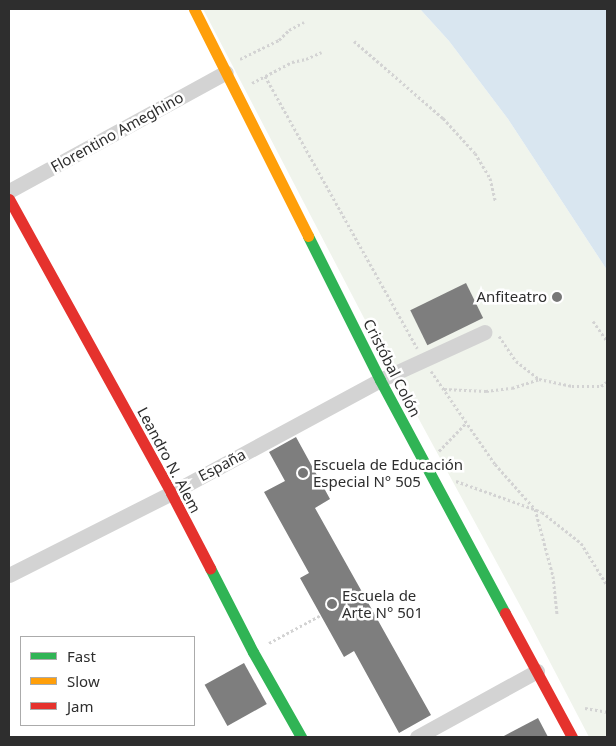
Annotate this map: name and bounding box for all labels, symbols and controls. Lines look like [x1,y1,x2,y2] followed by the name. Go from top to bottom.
[48,88,186,176] street label: Florentino Ameghino
[476,288,547,306] place label: Anfiteatro
[551,291,563,303] marker: Anfiteatro
[360,316,424,420] street label: Cristóbal Colón
[134,404,204,516] street label: Leandro N. Alem
[195,445,249,485] street label: España
[313,455,463,490] place label: Escuela de Educación Especial N° 505
[297,467,309,479] marker: Escuela de Educación Especial N° 505
[342,586,423,621] place label: Escuela de Arte N° 501
[326,598,338,610] marker: Escuela de Arte N° 501
[20,636,195,726] legend
[67,646,96,666] text: Fast
[67,671,100,691] text: Slow
[67,696,94,716] text: Jam

